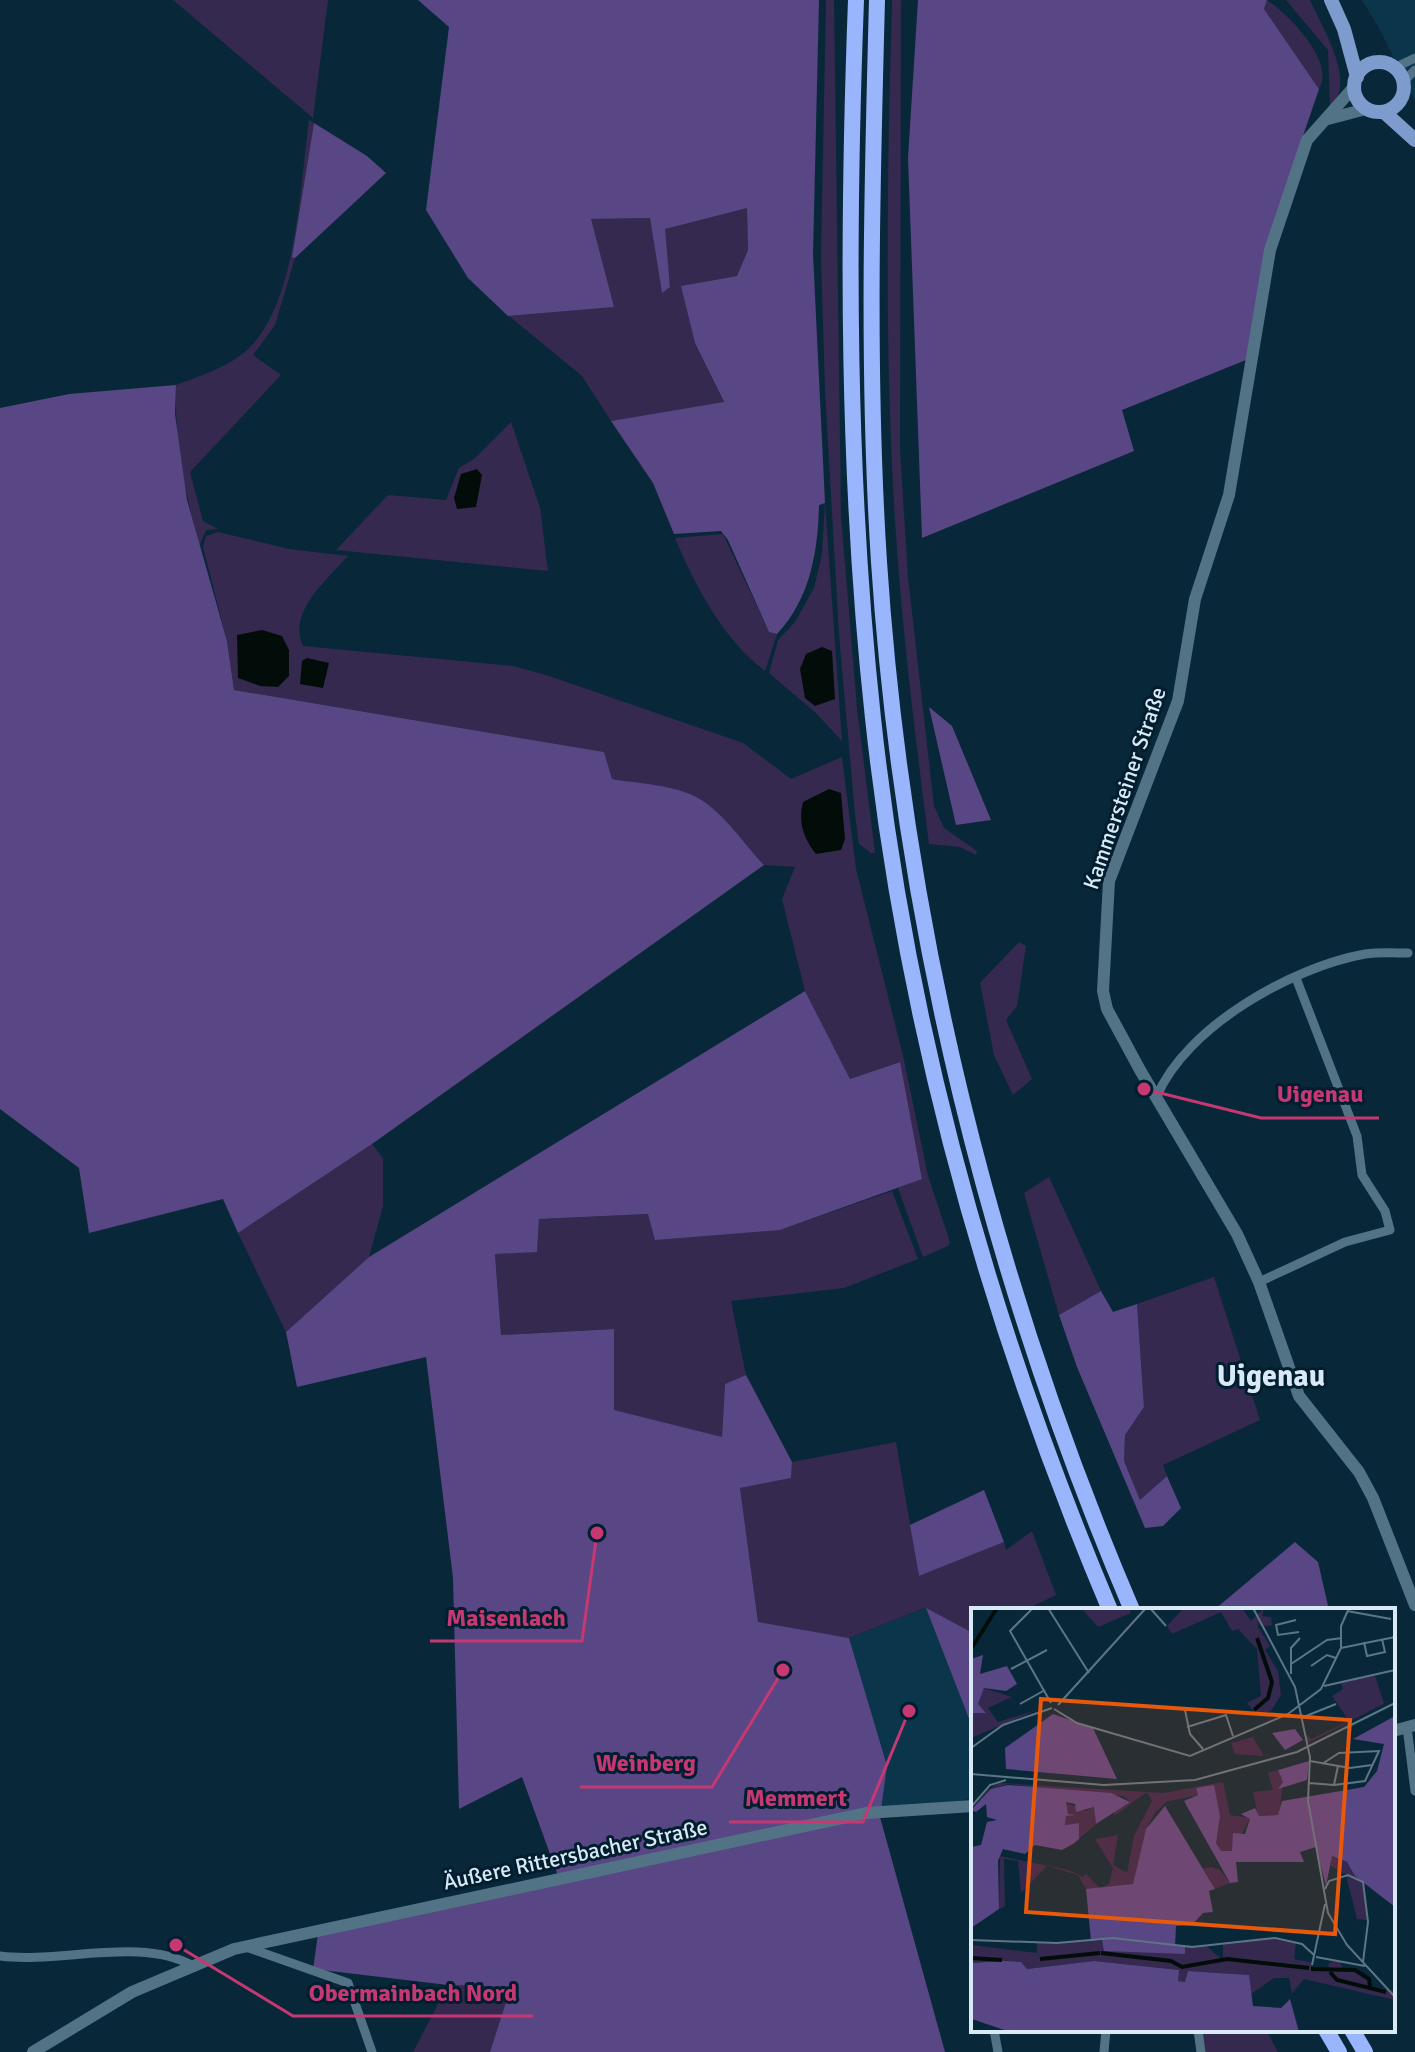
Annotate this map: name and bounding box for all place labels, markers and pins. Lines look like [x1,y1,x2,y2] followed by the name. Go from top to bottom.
[1261,1070,1379,1118] callout: Uigenau
[430,1593,582,1641] callout: Maisenlach
[580,1739,712,1787] callout: Weinberg
[729,1774,863,1822] callout: Memmert
[293,1968,533,2016] callout: Obermainbach Nord

